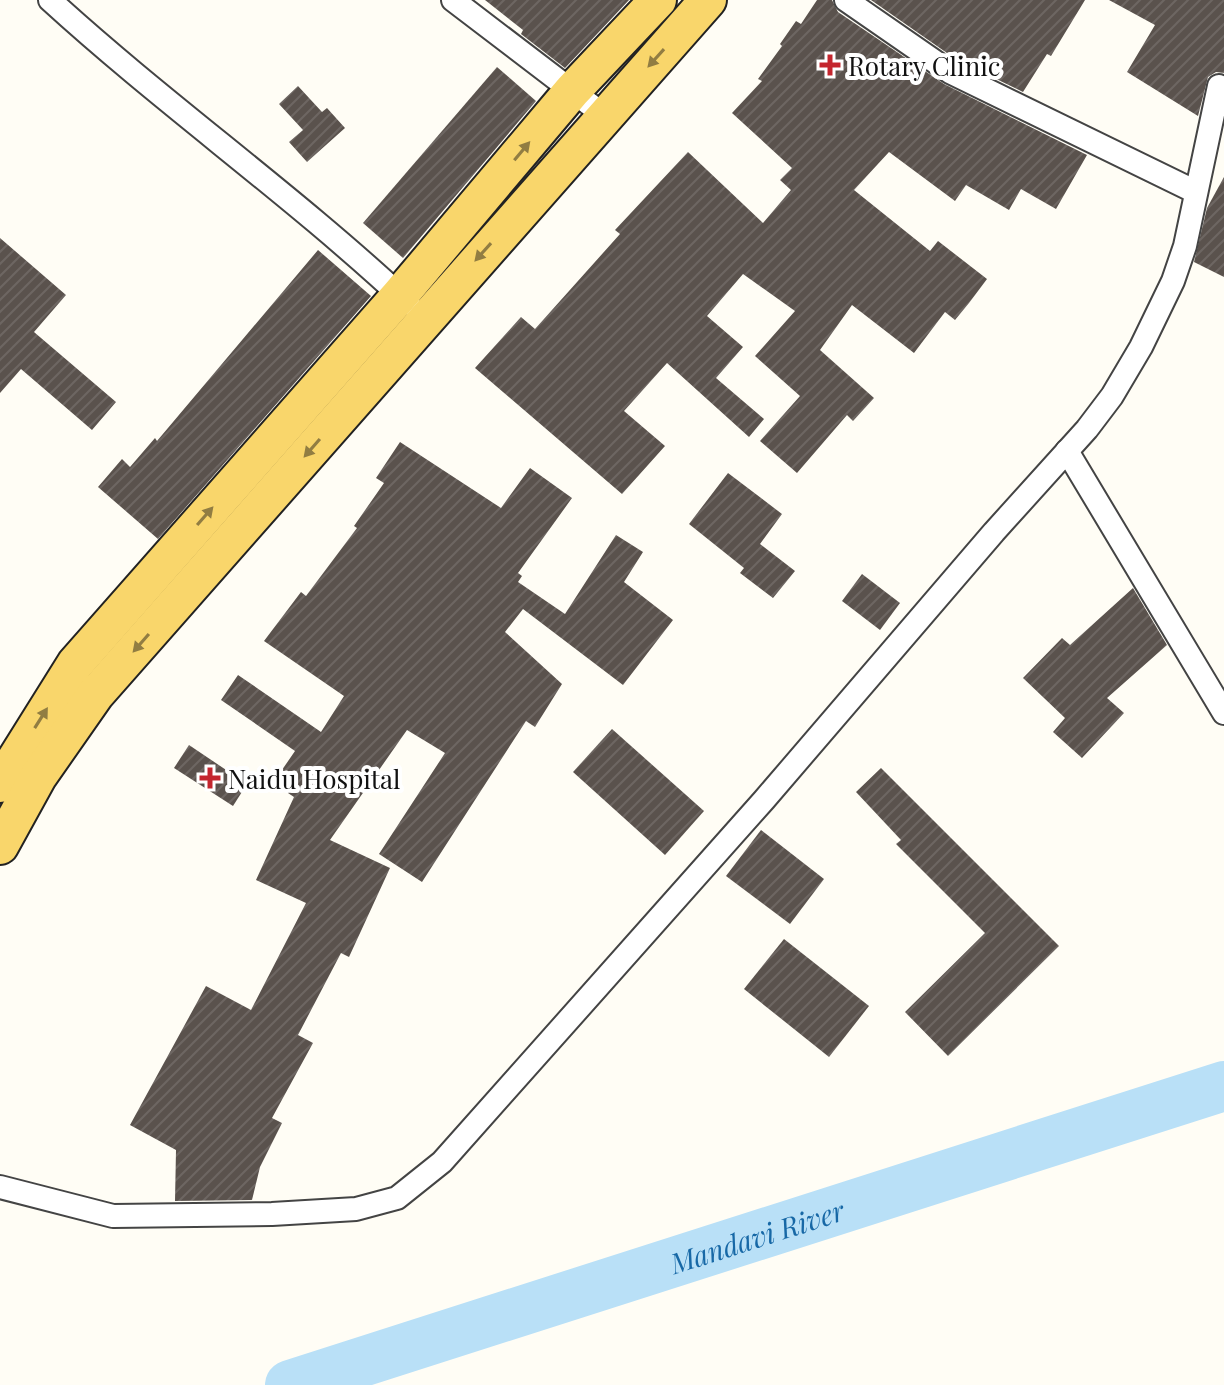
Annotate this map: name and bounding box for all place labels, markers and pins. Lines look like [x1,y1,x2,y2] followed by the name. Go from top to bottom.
[848,48,1000,83] place label: Rotary Clinic
[819,54,841,76] marker: Rotary Clinic
[228,761,400,796] place label: Naidu Hospital
[199,767,221,789] marker: Naidu Hospital

